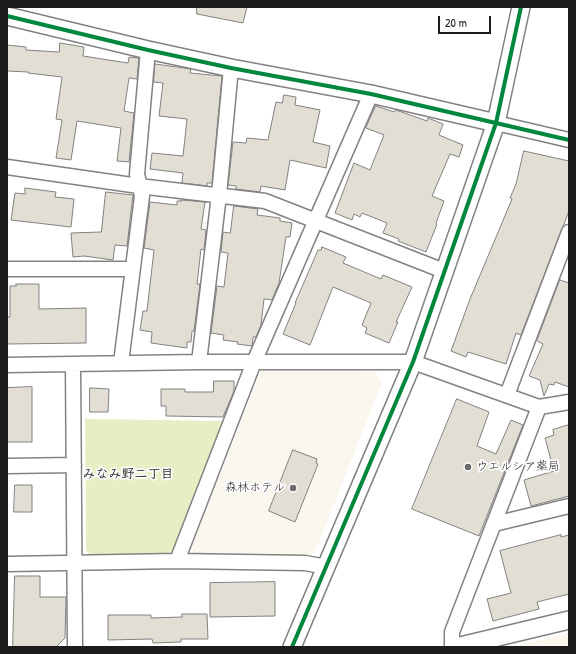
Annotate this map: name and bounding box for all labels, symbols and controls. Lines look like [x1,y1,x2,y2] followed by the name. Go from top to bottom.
[440,8,493,34] scale bar
[445,14,467,31] text: 20 m
[476,460,560,474] place label: ウエルシア薬局
[463,462,473,472] marker: ウエルシア薬局
[83,467,173,483] district label: みなみ野二丁目
[225,481,285,495] place label: 森林ホテル
[288,483,298,493] marker: 森林ホテル

